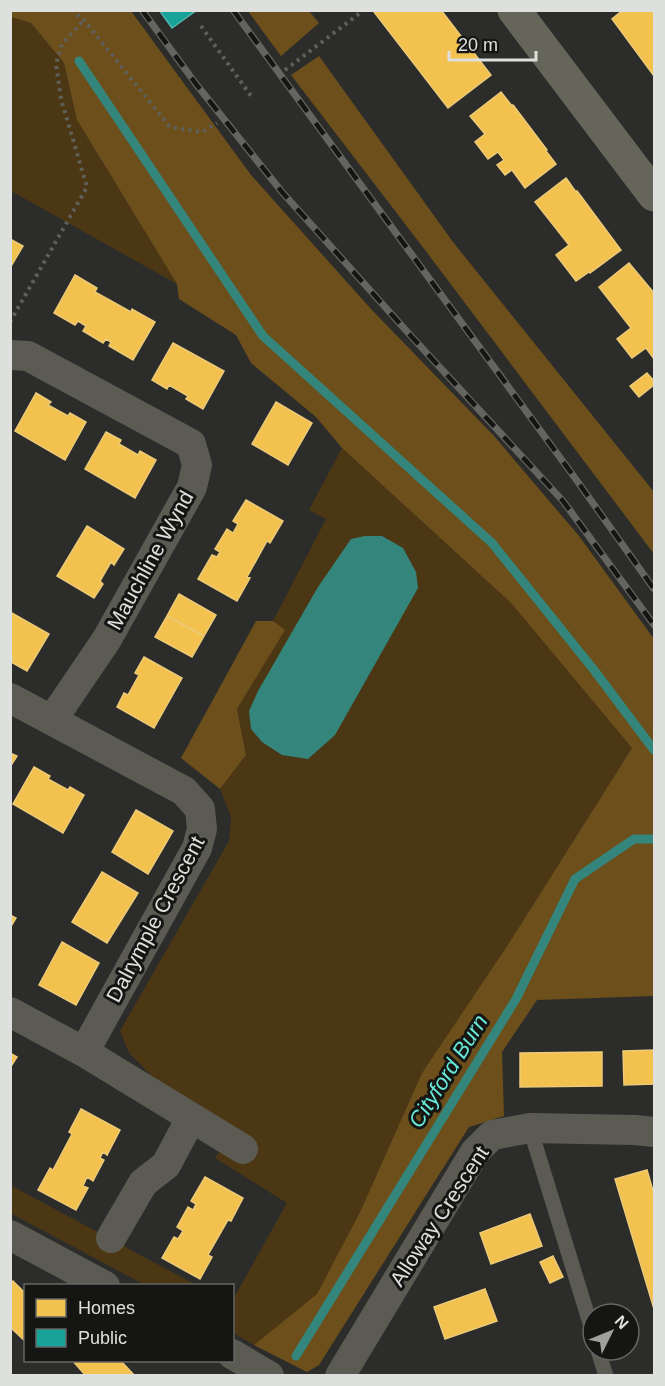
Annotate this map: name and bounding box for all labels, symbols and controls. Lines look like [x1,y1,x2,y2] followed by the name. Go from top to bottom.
[449,24,536,62] scale bar
[458,35,498,55] text: 20 m
[102,487,198,633] street label: Mauchline Wynd
[102,832,209,1006] street label: Dalrymple Crescent
[403,1010,493,1132] water label: Cityford Burn
[385,1142,493,1290] street label: Alloway Crescent
[24,1284,234,1362] legend
[78,1298,135,1318] text: Homes
[581,1302,641,1362] north arrow
[611,1312,632,1332] text: N
[78,1328,127,1348] text: Public

